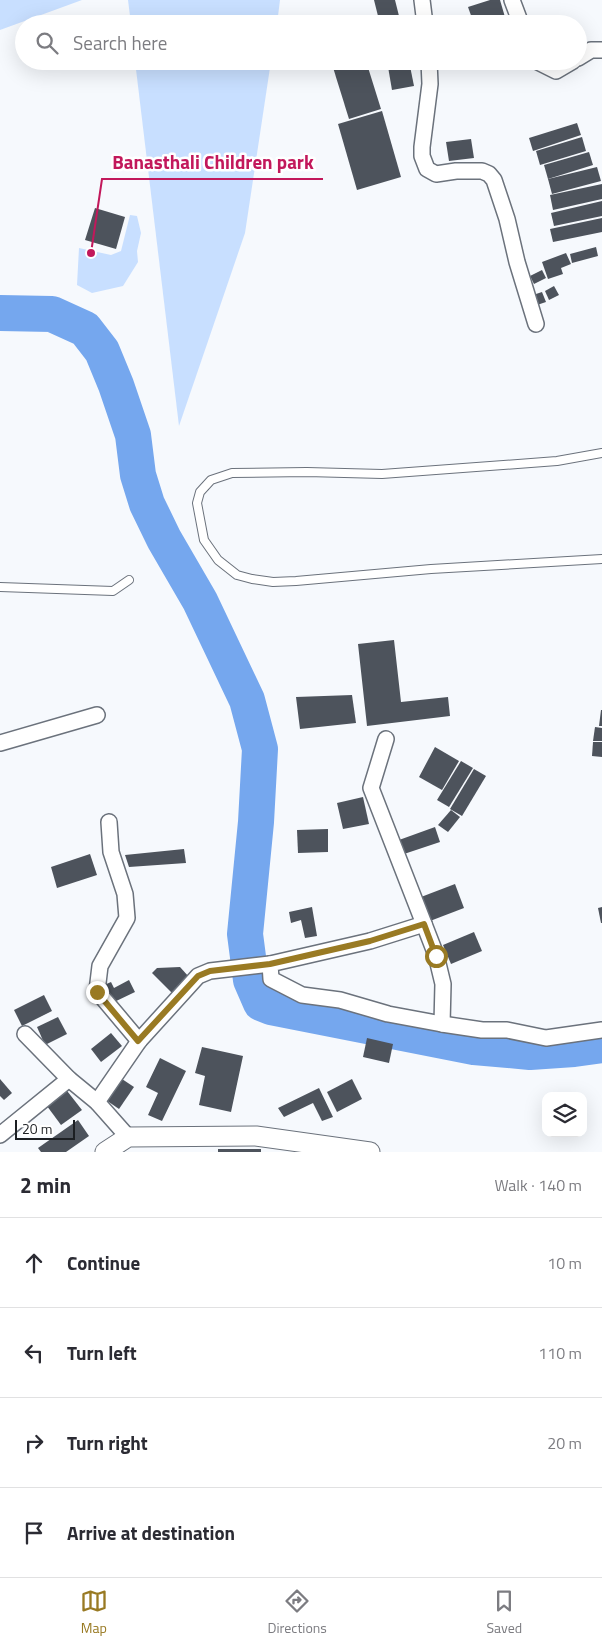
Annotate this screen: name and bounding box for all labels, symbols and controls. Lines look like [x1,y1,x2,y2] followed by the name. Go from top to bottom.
[15,15,587,70] search box
[73,28,167,57] text: Search here
[33,29,61,57] icon: search
[102,145,323,179] callout: Banasthali Children park
[112,147,314,176] text: Banasthali Children park
[425,945,448,968] route start
[86,981,109,1004] route end
[542,1092,587,1137] map controls
[542,1092,587,1137] button: layers
[15,1117,75,1140] scale bar
[22,1118,52,1139] text: 20 m
[20,1169,71,1201] text: 2 min
[494,1173,582,1197] text: Walk · 140 m
[67,1248,140,1277] text: Continue
[20,1249,48,1277] icon: ahead
[547,1251,582,1275] text: 10 m
[67,1338,137,1367] text: Turn left
[20,1339,48,1367] icon: left
[538,1341,582,1365] text: 110 m
[67,1428,148,1457] text: Turn right
[20,1429,48,1457] icon: right
[547,1431,582,1455] text: 20 m
[67,1518,235,1547] text: Arrive at destination
[20,1519,48,1547] icon: arrive
[80,1587,108,1638] tab: Map
[267,1587,327,1638] tab: Directions
[487,1587,522,1638] tab: Saved

